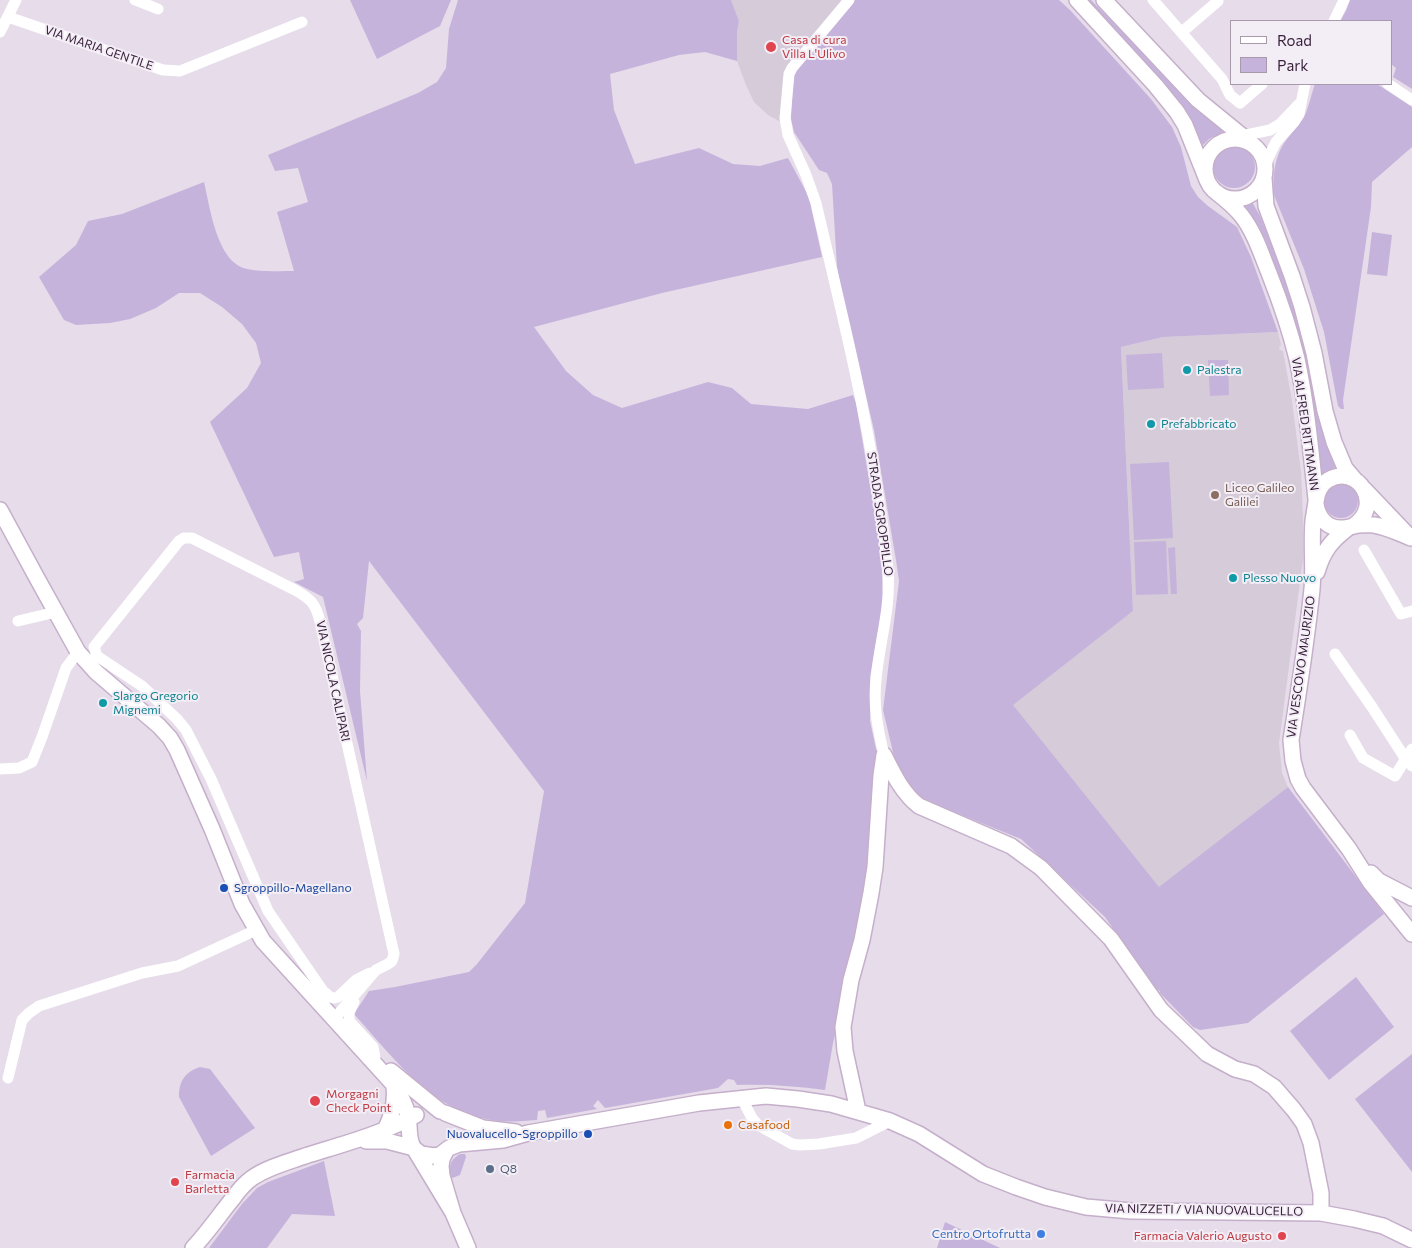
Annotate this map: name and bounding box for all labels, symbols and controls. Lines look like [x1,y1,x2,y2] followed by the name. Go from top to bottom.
[1230,20,1392,85] legend
[43,23,155,73] street label: VIA MARIA GENTILE
[1277,31,1312,49] text: Road
[782,33,846,61] place label: Casa di cura Villa L'Ulivo
[764,40,778,54] marker: Casa di cura Villa L'Ulivo
[1277,56,1308,74] text: Park
[1288,356,1322,492] street label: VIA ALFRED RITTMANN
[1197,363,1241,377] place label: Palestra
[1181,364,1193,376] marker: Palestra
[1161,417,1237,431] place label: Prefabbricato
[1145,418,1157,430] marker: Prefabbricato
[864,451,896,577] street label: STRADA SGROPPILLO
[1225,481,1294,509] place label: Liceo Galileo Galilei
[1209,489,1221,501] marker: Liceo Galileo Galilei
[1243,571,1316,585] place label: Plesso Nuovo
[1227,572,1239,584] marker: Plesso Nuovo
[1284,595,1318,739] street label: VIA VESCOVO MAURIZIO
[313,619,353,743] street label: VIA NICOLA CALIPARI
[113,689,198,717] place label: Slargo Gregorio Mignemi
[97,697,109,709] marker: Slargo Gregorio Mignemi
[234,881,352,895] place label: Sgroppillo-Magellano
[218,882,230,894] marker: Sgroppillo-Magellano
[326,1087,392,1115] place label: Morgagni Check Point
[308,1094,322,1108] marker: Morgagni Check Point
[738,1118,790,1132] place label: Casafood
[722,1119,734,1131] marker: Casafood
[447,1127,578,1141] place label: Nuovalucello-Sgroppillo
[582,1128,594,1140] marker: Nuovalucello-Sgroppillo
[500,1162,517,1176] place label: Q8
[484,1163,496,1175] marker: Q8
[185,1168,235,1196] place label: Farmacia Barletta
[169,1176,181,1188] marker: Farmacia Barletta
[1105,1201,1303,1219] street label: VIA NIZZETI / VIA NUOVALUCELLO
[932,1227,1031,1241] place label: Centro Ortofrutta
[1035,1228,1047,1240] marker: Centro Ortofrutta
[1134,1229,1272,1243] place label: Farmacia Valerio Augusto
[1276,1230,1288,1242] marker: Farmacia Valerio Augusto

